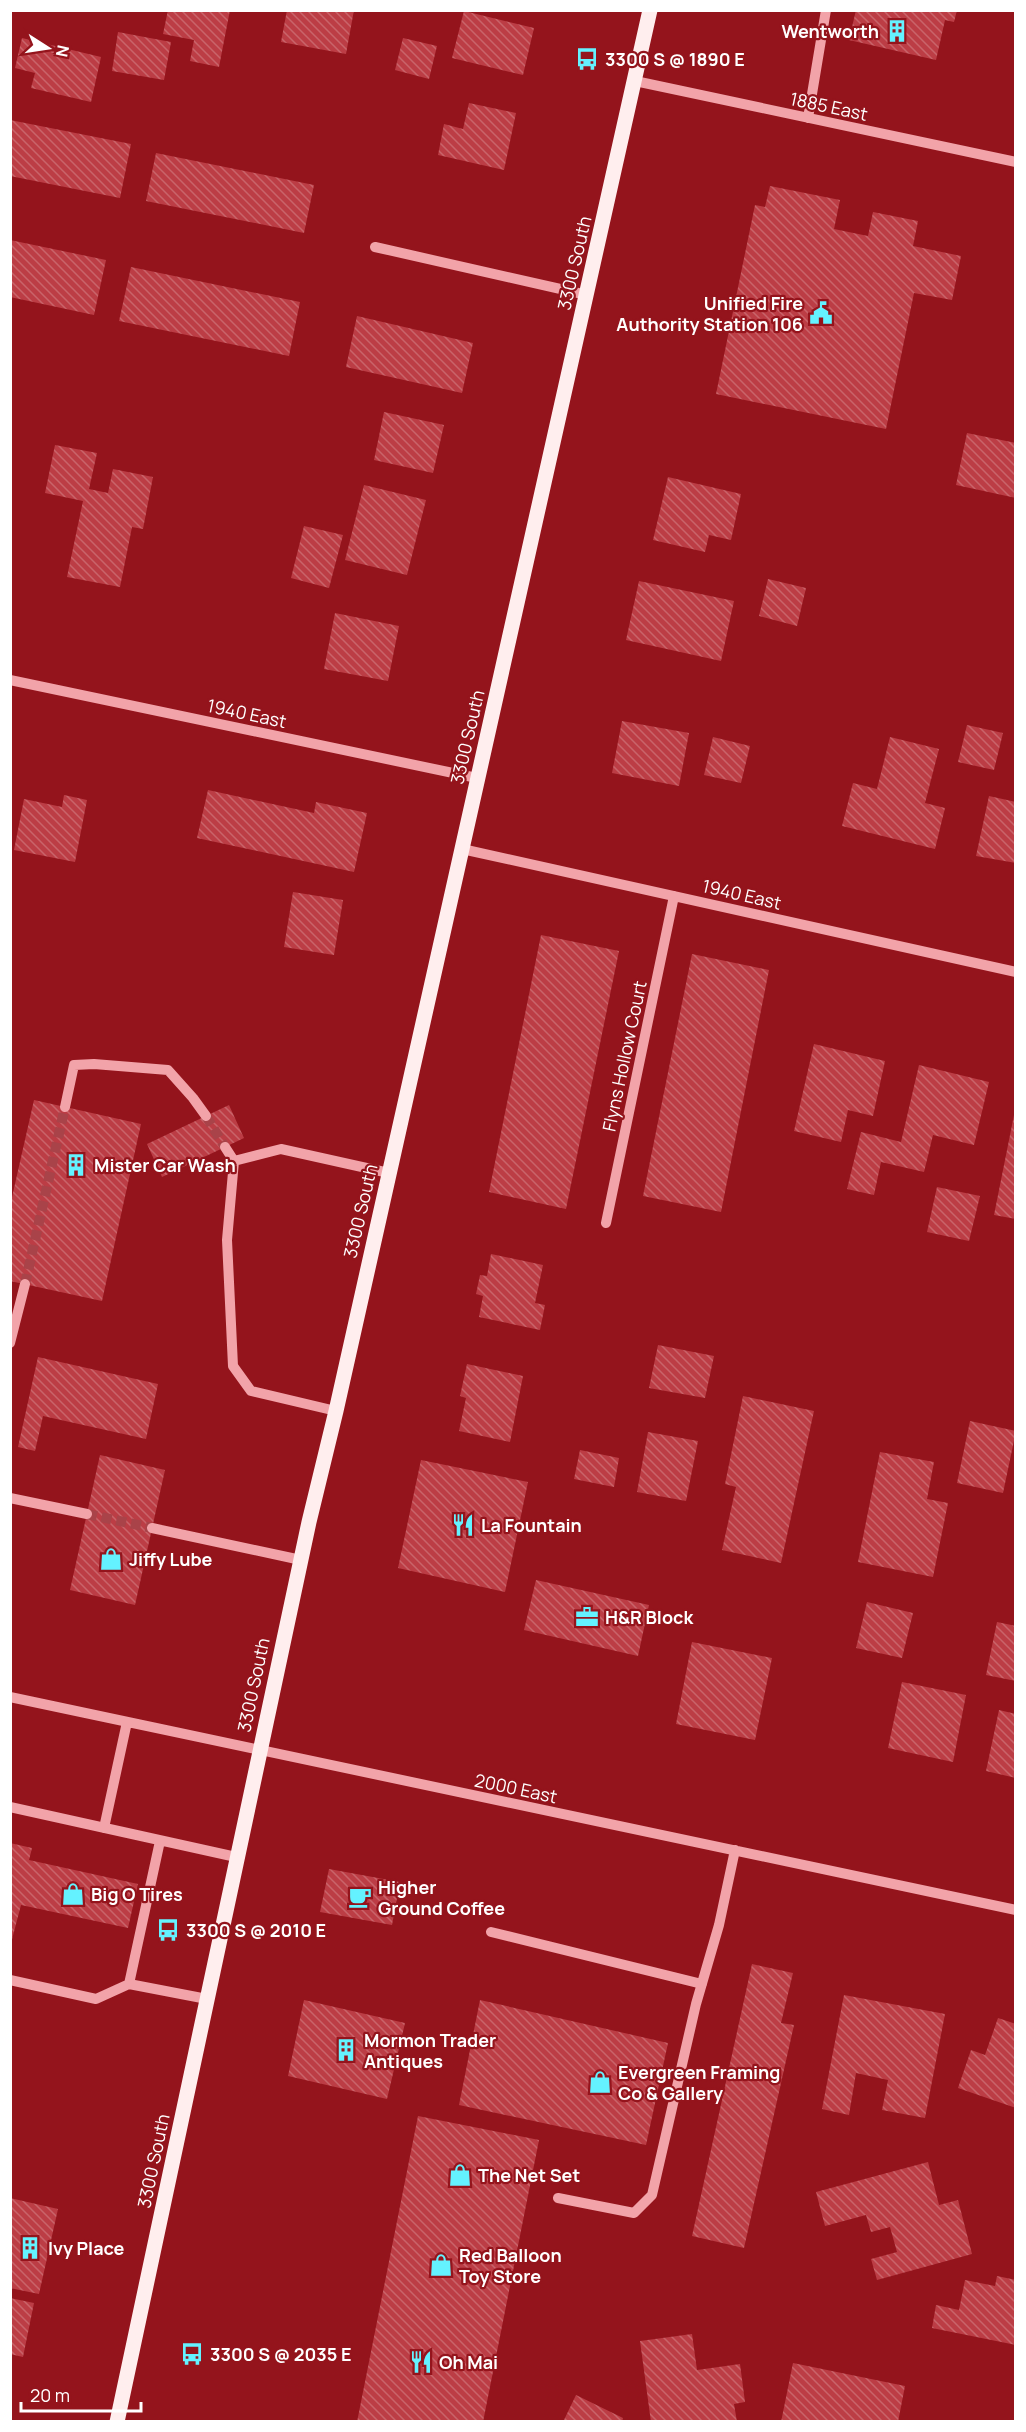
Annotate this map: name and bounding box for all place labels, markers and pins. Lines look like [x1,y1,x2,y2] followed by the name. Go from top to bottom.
[884,18,910,44] building icon: Wentworth
[781,19,879,43] place label: Wentworth
[574,46,600,72] bus stop icon: 3300 S @ 1890 E
[605,47,745,71] place label: 3300 S @ 1890 E
[616,291,803,336] place label: Unified Fire Authority Station 106
[808,300,834,326] public building icon: Unified Fire Authority Station 106
[63,1152,89,1178] building icon: Mister Car Wash
[94,1153,236,1177] place label: Mister Car Wash
[450,1512,476,1538] restaurant icon: La Fountain
[481,1513,582,1537] place label: La Fountain
[98,1546,124,1572] shop icon: Jiffy Lube
[129,1547,213,1571] place label: Jiffy Lube
[574,1604,600,1630] office icon: H&R Block
[605,1605,694,1629] place label: H&R Block
[378,1875,505,1920] place label: Higher Ground Coffee
[60,1881,86,1907] shop icon: Big O Tires
[91,1882,183,1906] place label: Big O Tires
[347,1884,373,1910] cafe icon: Higher Ground Coffee
[155,1917,181,1943] bus stop icon: 3300 S @ 2010 E
[186,1918,326,1942] place label: 3300 S @ 2010 E
[364,2028,496,2073] place label: Mormon Trader Antiques
[333,2037,359,2063] building icon: Mormon Trader Antiques
[618,2060,780,2105] place label: Evergreen Framing Co & Gallery
[587,2069,613,2095] shop icon: Evergreen Framing Co & Gallery
[447,2162,473,2188] shop icon: The Net Set
[478,2163,580,2187] place label: The Net Set
[17,2235,43,2261] building icon: Ivy Place
[48,2236,125,2260] place label: Ivy Place
[459,2243,562,2288] place label: Red Balloon Toy Store
[428,2252,454,2278] shop icon: Red Balloon Toy Store
[179,2341,205,2367] bus stop icon: 3300 S @ 2035 E
[210,2342,351,2366] place label: 3300 S @ 2035 E
[408,2349,434,2375] restaurant icon: Oh Mai
[439,2350,498,2374] place label: Oh Mai

